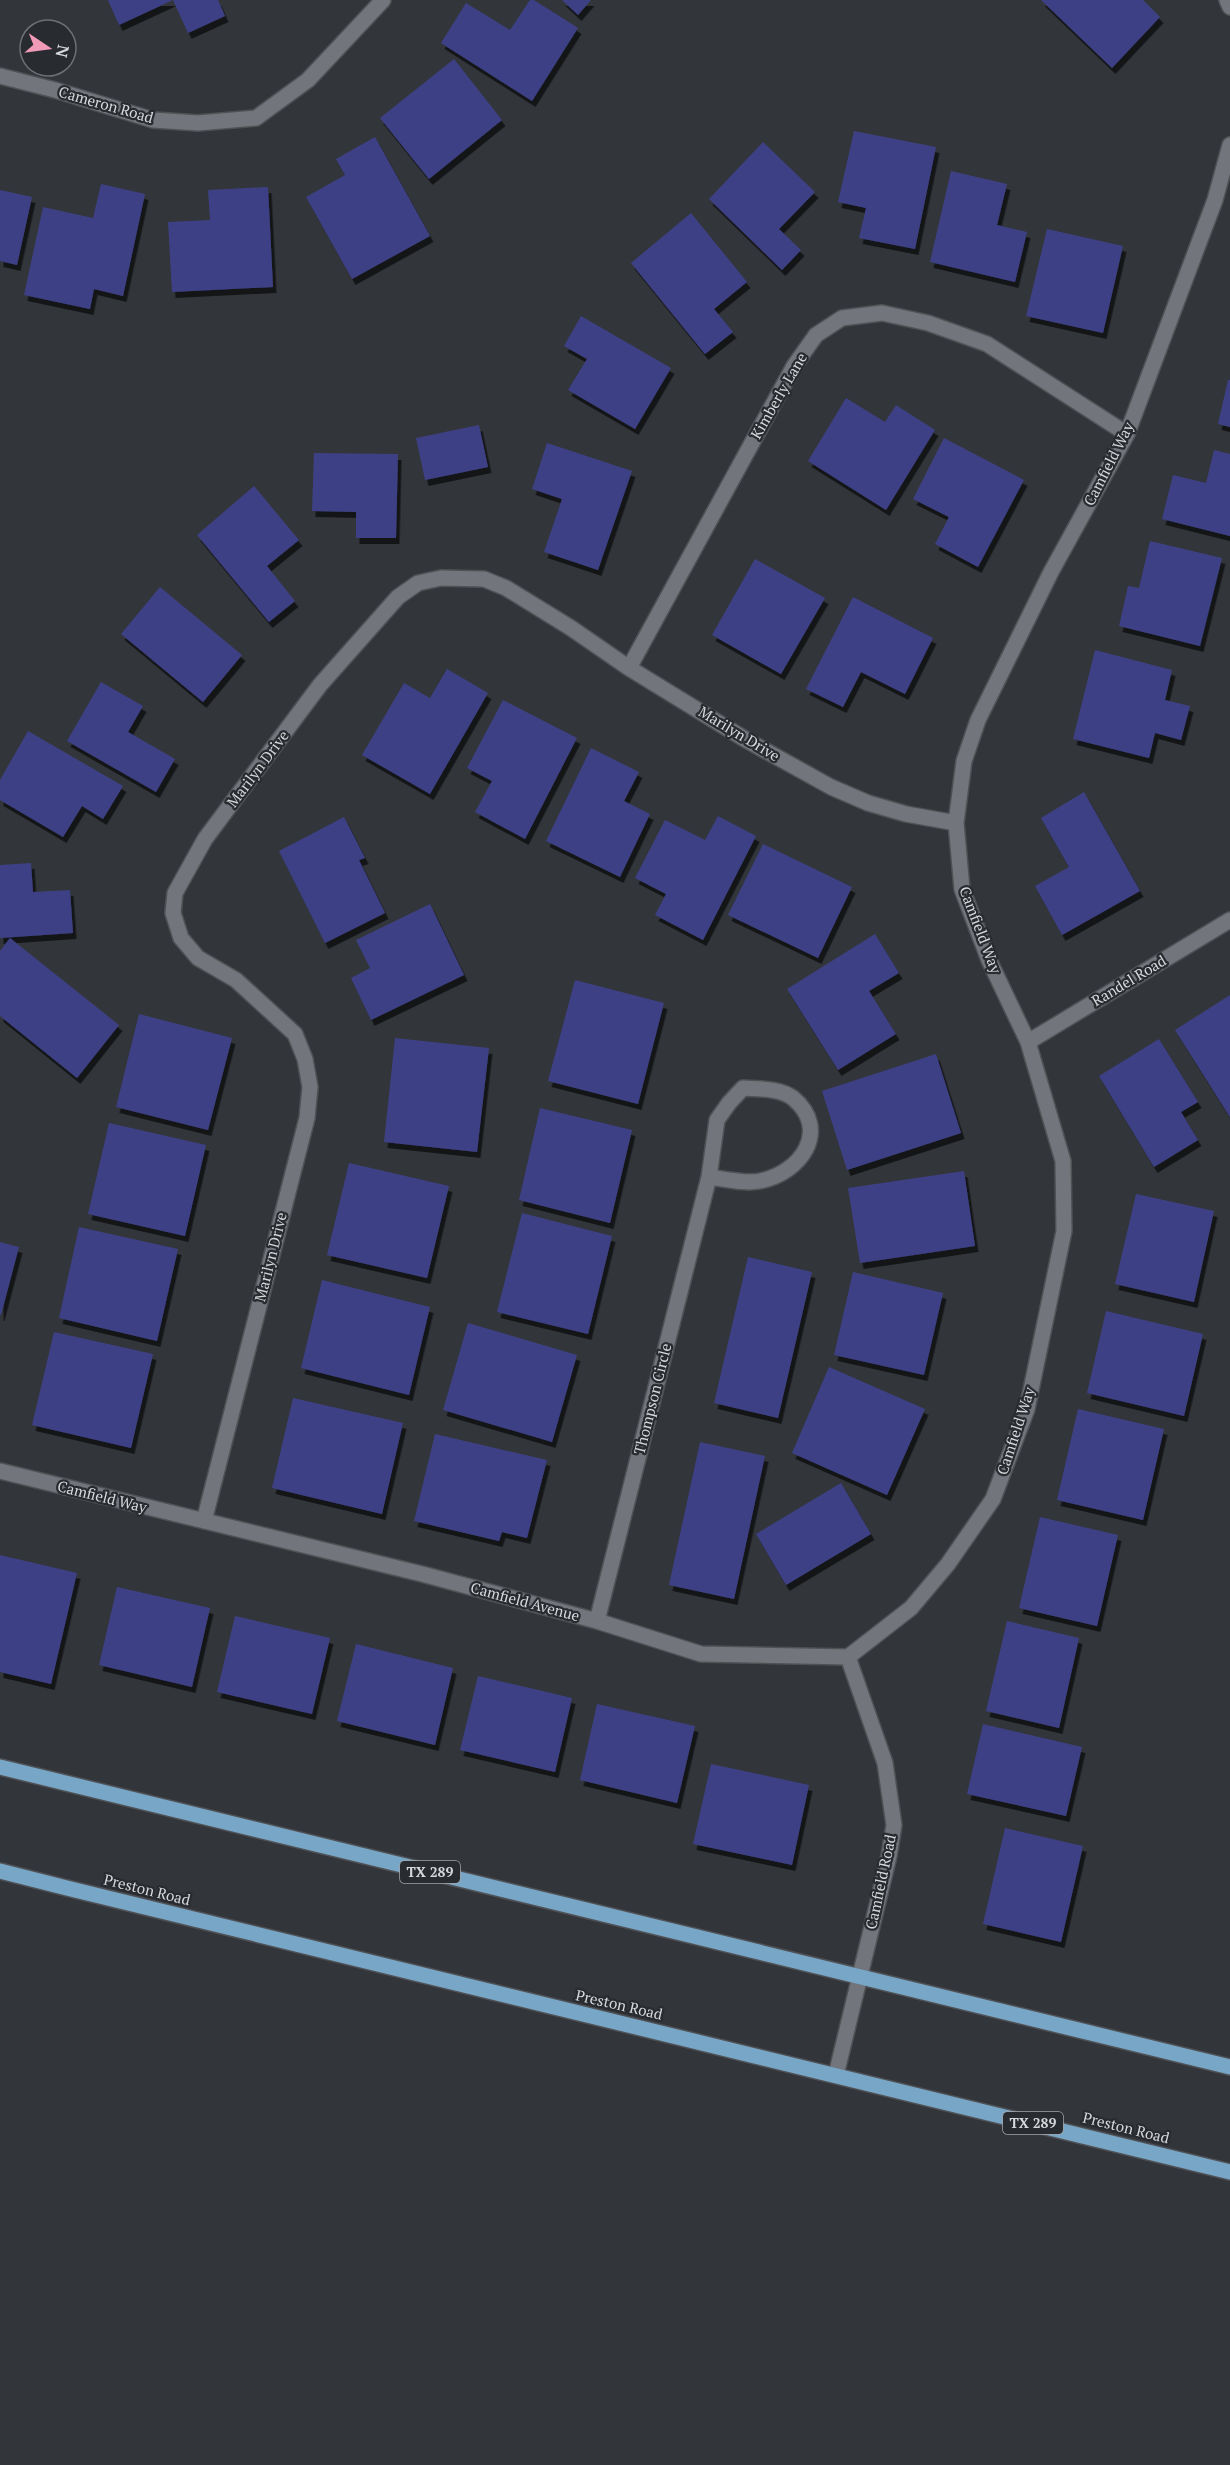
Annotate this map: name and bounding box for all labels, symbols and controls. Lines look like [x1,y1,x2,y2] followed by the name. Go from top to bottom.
[18,18,78,78] north arrow
[51,43,75,60] text: N
[57,81,156,127] street label: Cameron Road
[745,349,811,442] street label: Kimberly Lane
[1078,418,1138,509] street label: Camfield Way
[695,701,784,765] street label: Marilyn Drive
[222,726,293,811] street label: Marilyn Drive
[955,883,1007,976] street label: Camfield Way
[1088,950,1169,1010] street label: Randel Road
[249,1210,291,1303] street label: Marilyn Drive
[629,1341,676,1457] street label: Thompson Circle
[991,1384,1039,1477] street label: Camfield Way
[55,1475,149,1517] street label: Camfield Way
[469,1577,582,1625] street label: Camfield Avenue
[860,1832,900,1931] street label: Camfield Road
[400,1861,460,1883] road number: TX 289
[102,1869,193,1909] street label: Preston Road
[574,1984,665,2024] street label: Preston Road
[1081,2107,1172,2147] street label: Preston Road
[1003,2112,1063,2134] road number: TX 289

